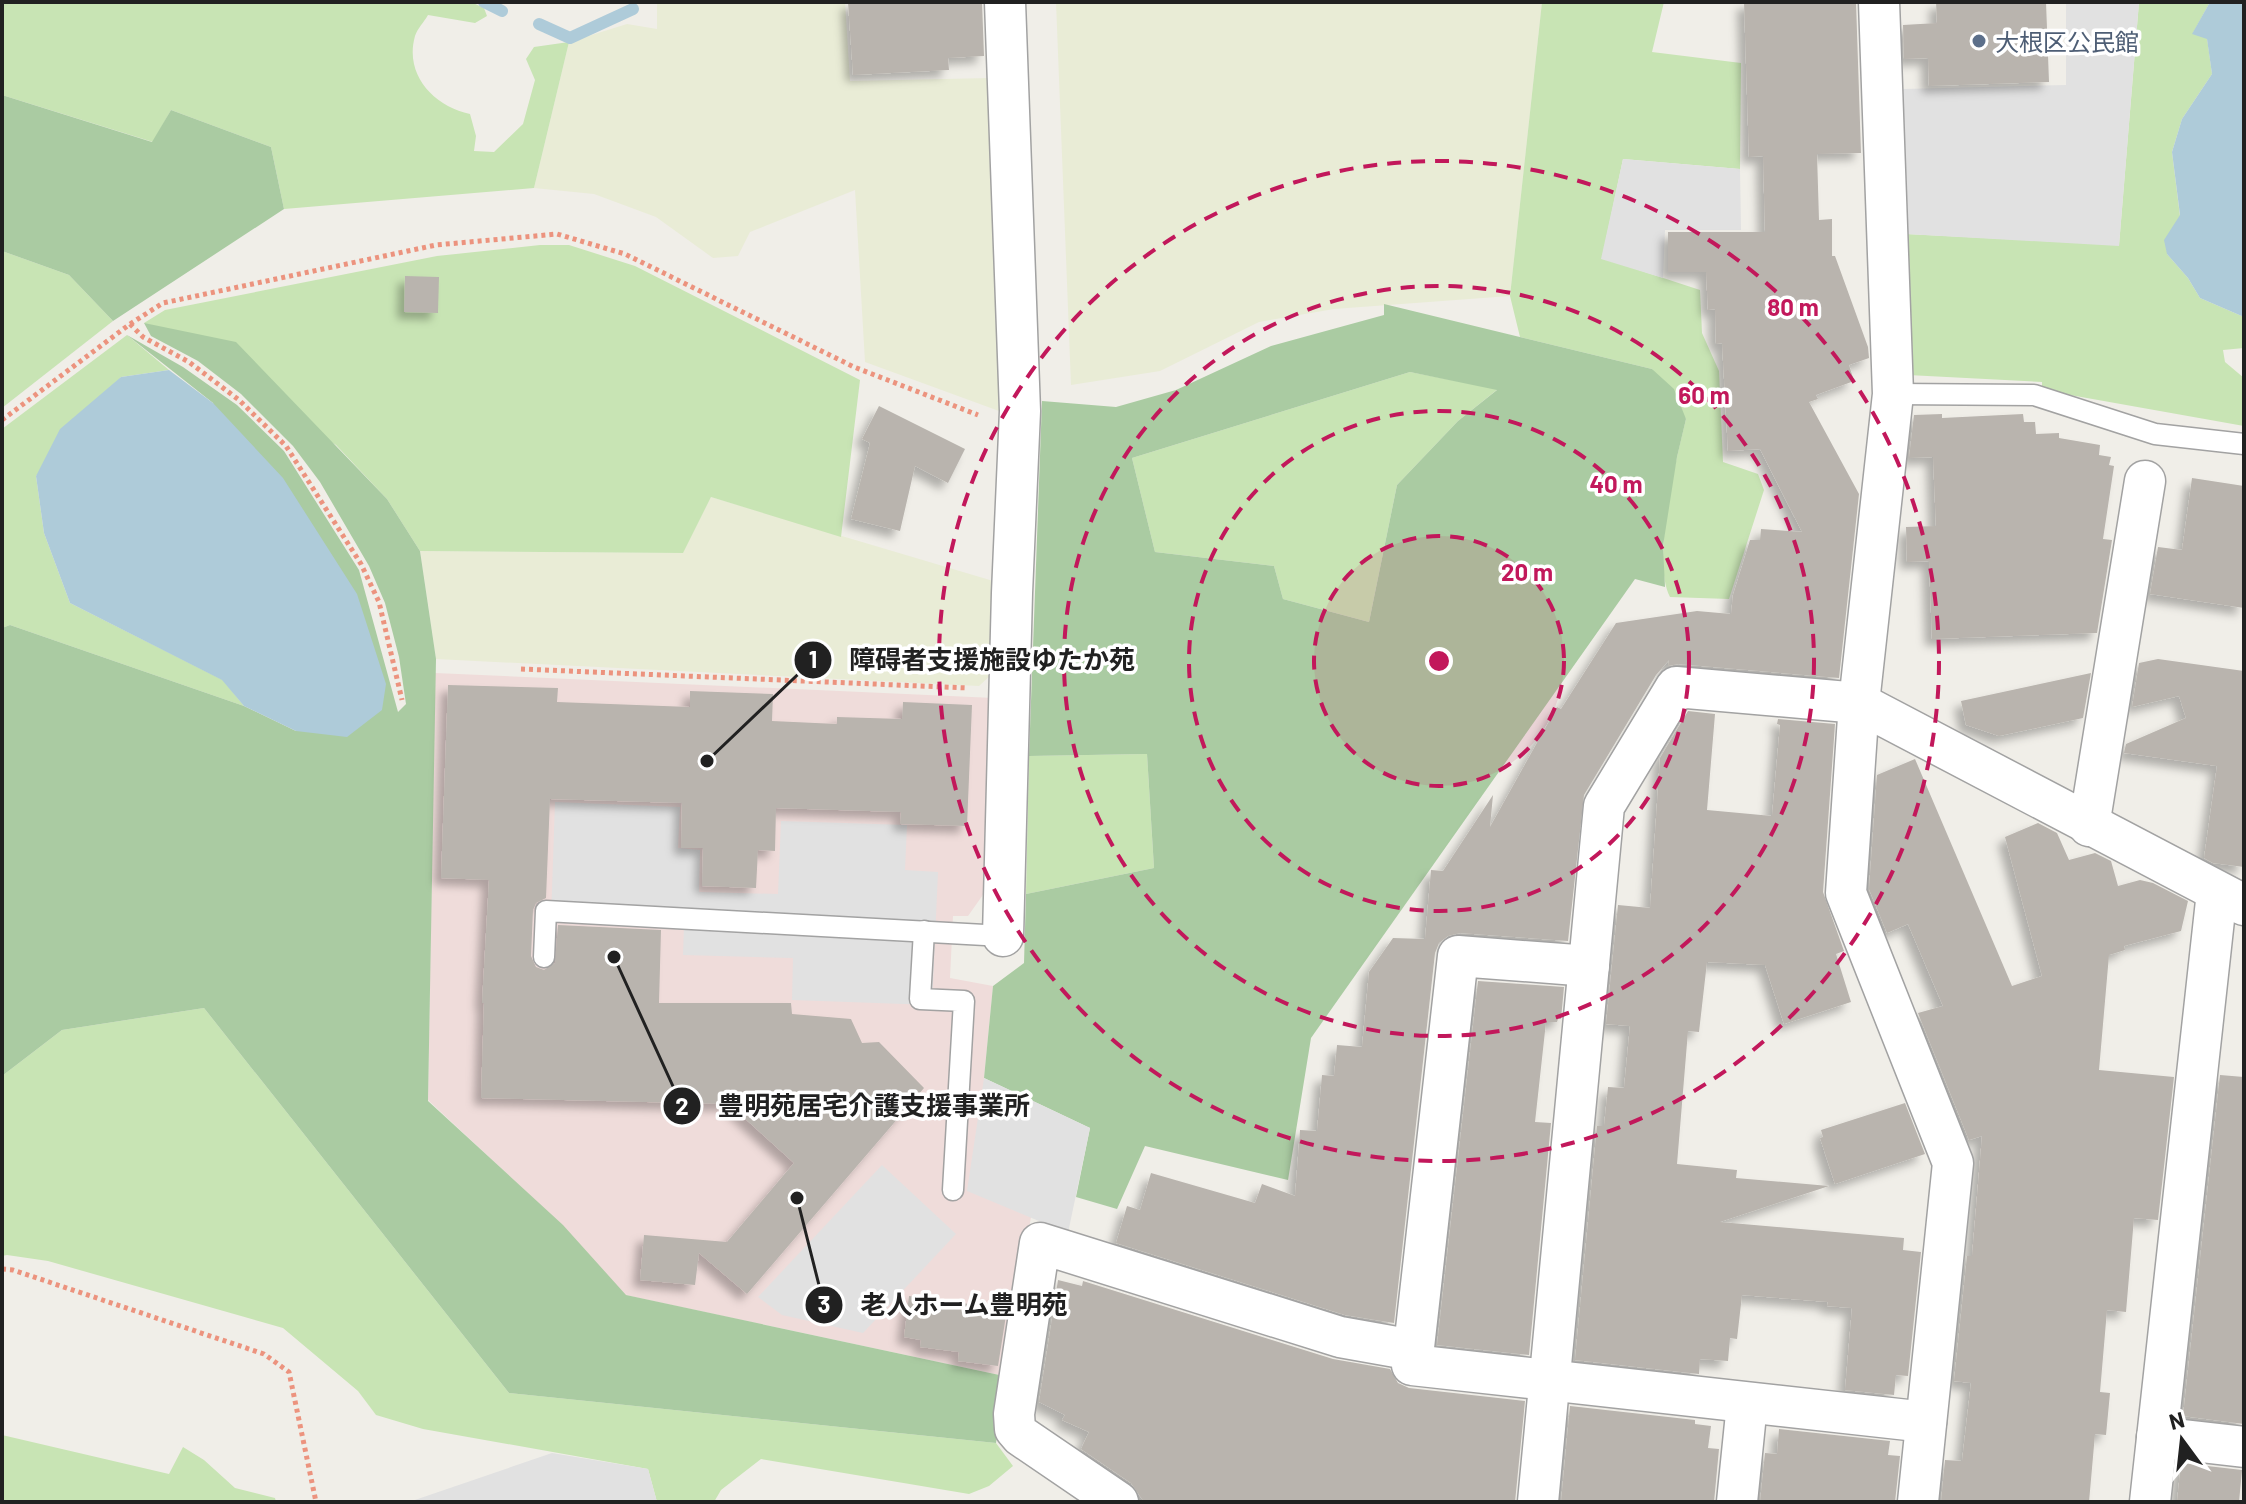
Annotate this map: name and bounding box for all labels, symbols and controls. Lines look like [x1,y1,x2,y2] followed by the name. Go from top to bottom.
[1995,27,2139,56] place label: 大根区公民館
[1970,32,1988,50] marker: 大根区公民館
[1767,292,1819,321] text: 80 m
[1678,380,1730,409] text: 60 m
[1589,469,1643,498] text: 40 m
[1501,557,1553,586] text: 20 m
[793,635,1151,685] callout: 障碍者支援施設ゆたか苑
[849,643,1135,674] text: 障碍者支援施設ゆたか苑
[809,644,817,673] text: 1
[1425,647,1453,675] centre of rings
[662,1081,1046,1131] callout: 豊明苑居宅介護支援事業所
[718,1089,1030,1120] text: 豊明苑居宅介護支援事業所
[675,1091,689,1120] text: 2
[804,1280,1084,1330] callout: 老人ホーム豊明苑
[860,1288,1068,1319] text: 老人ホーム豊明苑
[818,1289,830,1318] text: 3
[2142,1400,2222,1480] north arrow
[2166,1405,2187,1434] text: N

